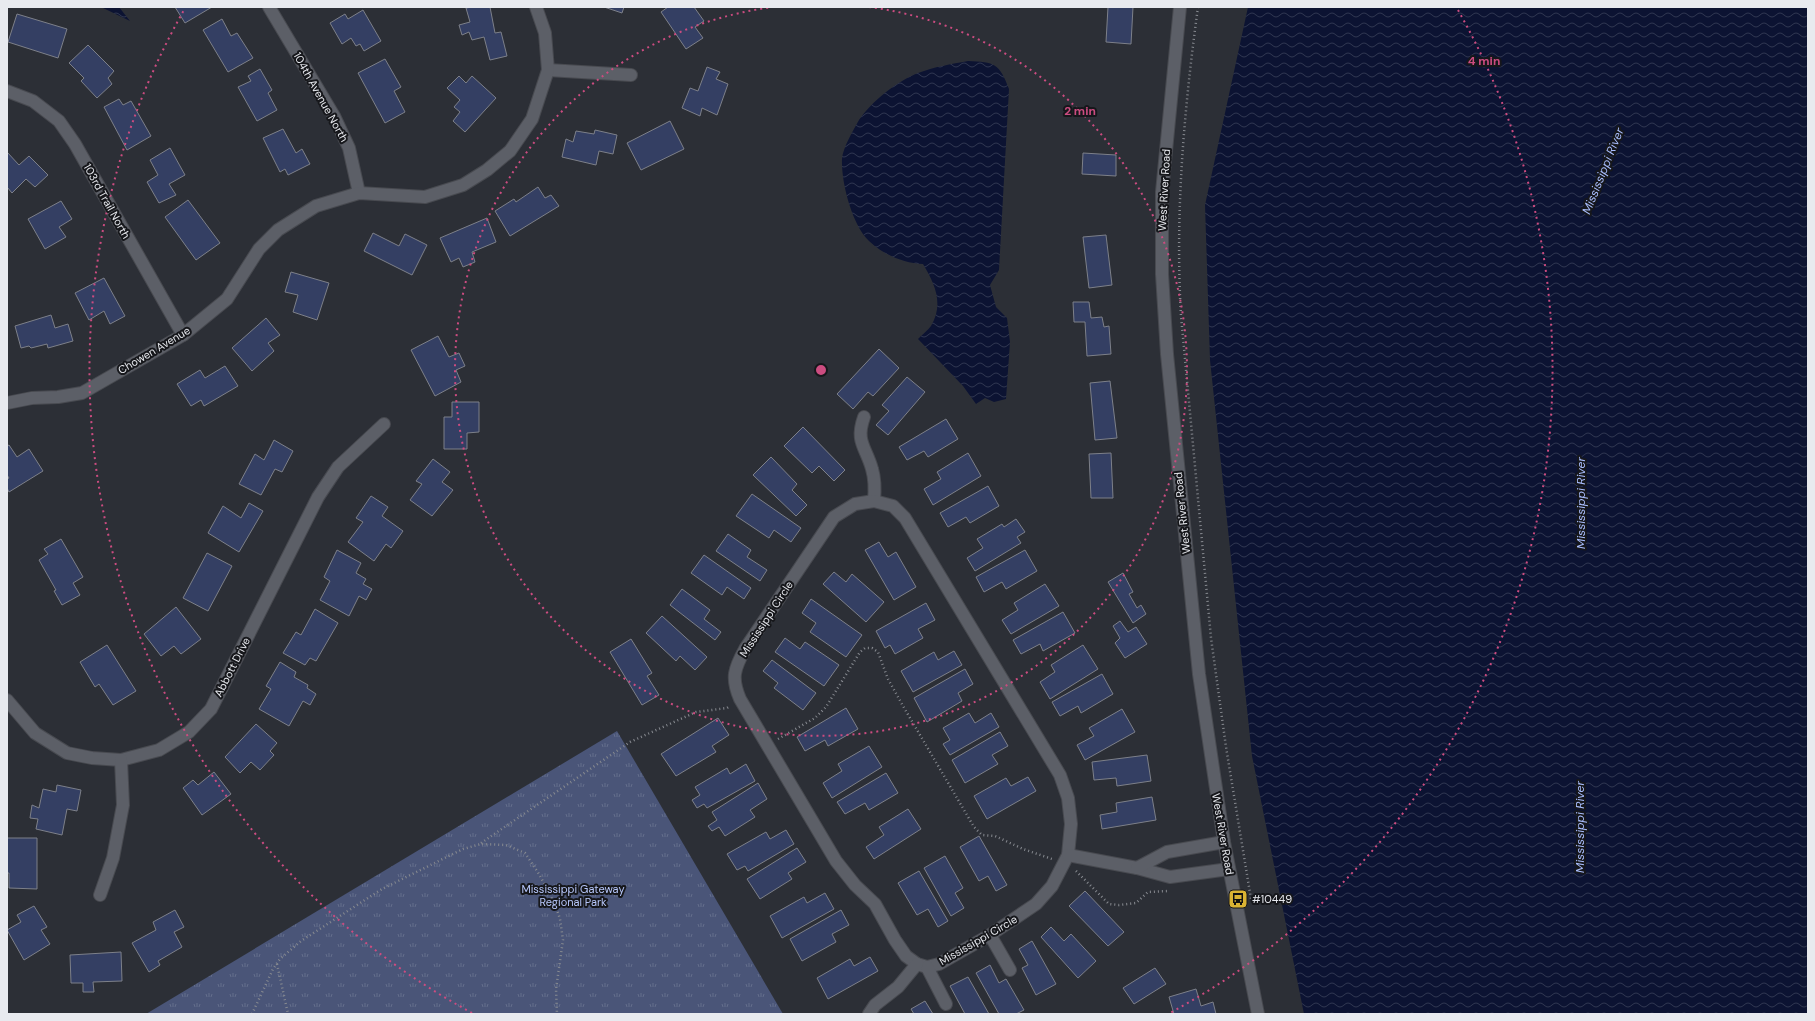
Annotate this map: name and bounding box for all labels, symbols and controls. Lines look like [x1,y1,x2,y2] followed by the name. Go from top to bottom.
[291,50,351,144] street label: 104th Avenue North
[1468,53,1500,69] text: 4 min
[1064,103,1096,119] text: 2 min
[1578,125,1628,217] water label: Mississippi River
[1155,148,1173,232] street label: West River Road
[81,161,133,241] street label: 103rd Trail North
[115,323,193,377] street label: Chowen Avenue
[814,363,828,377] centre of rings
[1573,457,1589,549] water label: Mississippi River
[1171,471,1193,555] street label: West River Road
[736,578,796,660] street label: Mississippi Circle
[211,635,253,699] street label: Abbott Drive
[1572,781,1588,873] water label: Mississippi River
[1209,792,1237,876] street label: West River Road
[521,882,625,909] park label: Mississippi Gateway Regional Park
[1227,888,1249,910] bus stop icon: #10449
[1252,892,1292,906] place label: #10449
[936,912,1020,968] street label: Mississippi Circle

